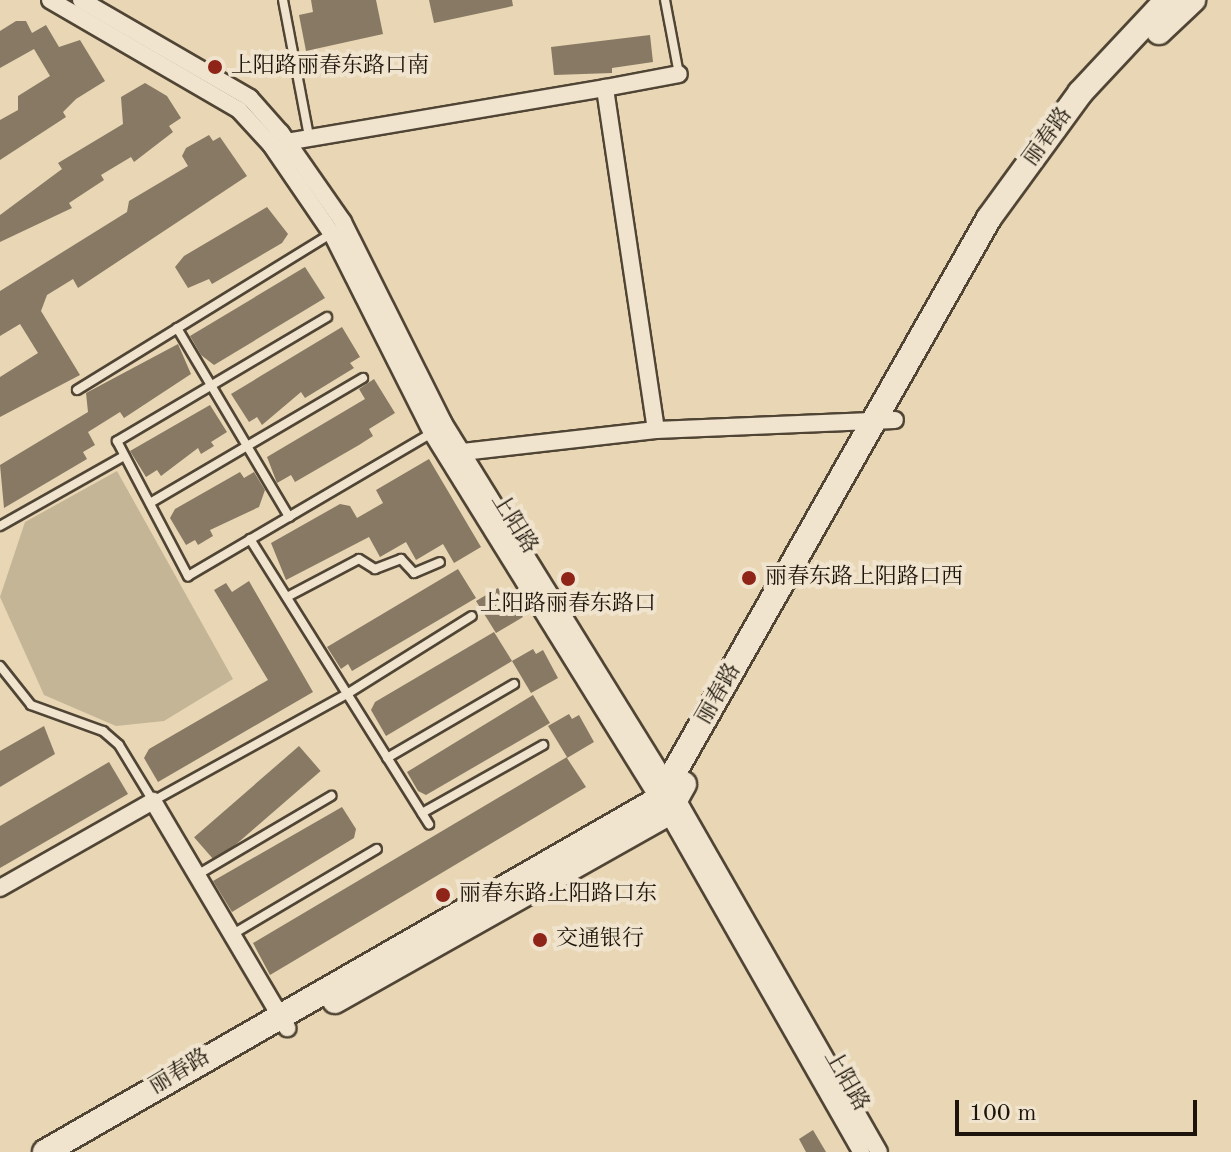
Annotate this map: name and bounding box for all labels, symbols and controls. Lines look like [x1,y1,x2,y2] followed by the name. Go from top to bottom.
[231,54,429,80] place label: 上阳路丽春东路口南
[206,58,224,76] marker: 上阳路丽春东路口南
[1018,103,1078,171] street label: 丽春路
[485,489,543,559] street label: 上阳路
[765,565,963,591] place label: 丽春东路上阳路口西
[740,569,758,587] marker: 丽春东路上阳路口西
[559,570,577,588] marker: 上阳路丽春东路口
[480,592,656,618] place label: 上阳路丽春东路口
[691,659,747,729] street label: 丽春路
[459,882,657,908] place label: 丽春东路上阳路口东
[434,886,452,904] marker: 丽春东路上阳路口东
[556,927,644,953] place label: 交通银行
[531,931,549,949] marker: 交通银行
[145,1044,215,1100] street label: 丽春路
[818,1046,874,1116] street label: 上阳路
[959,1084,1201,1134] scale bar
[969,1102,1037,1126] text: 100 m

